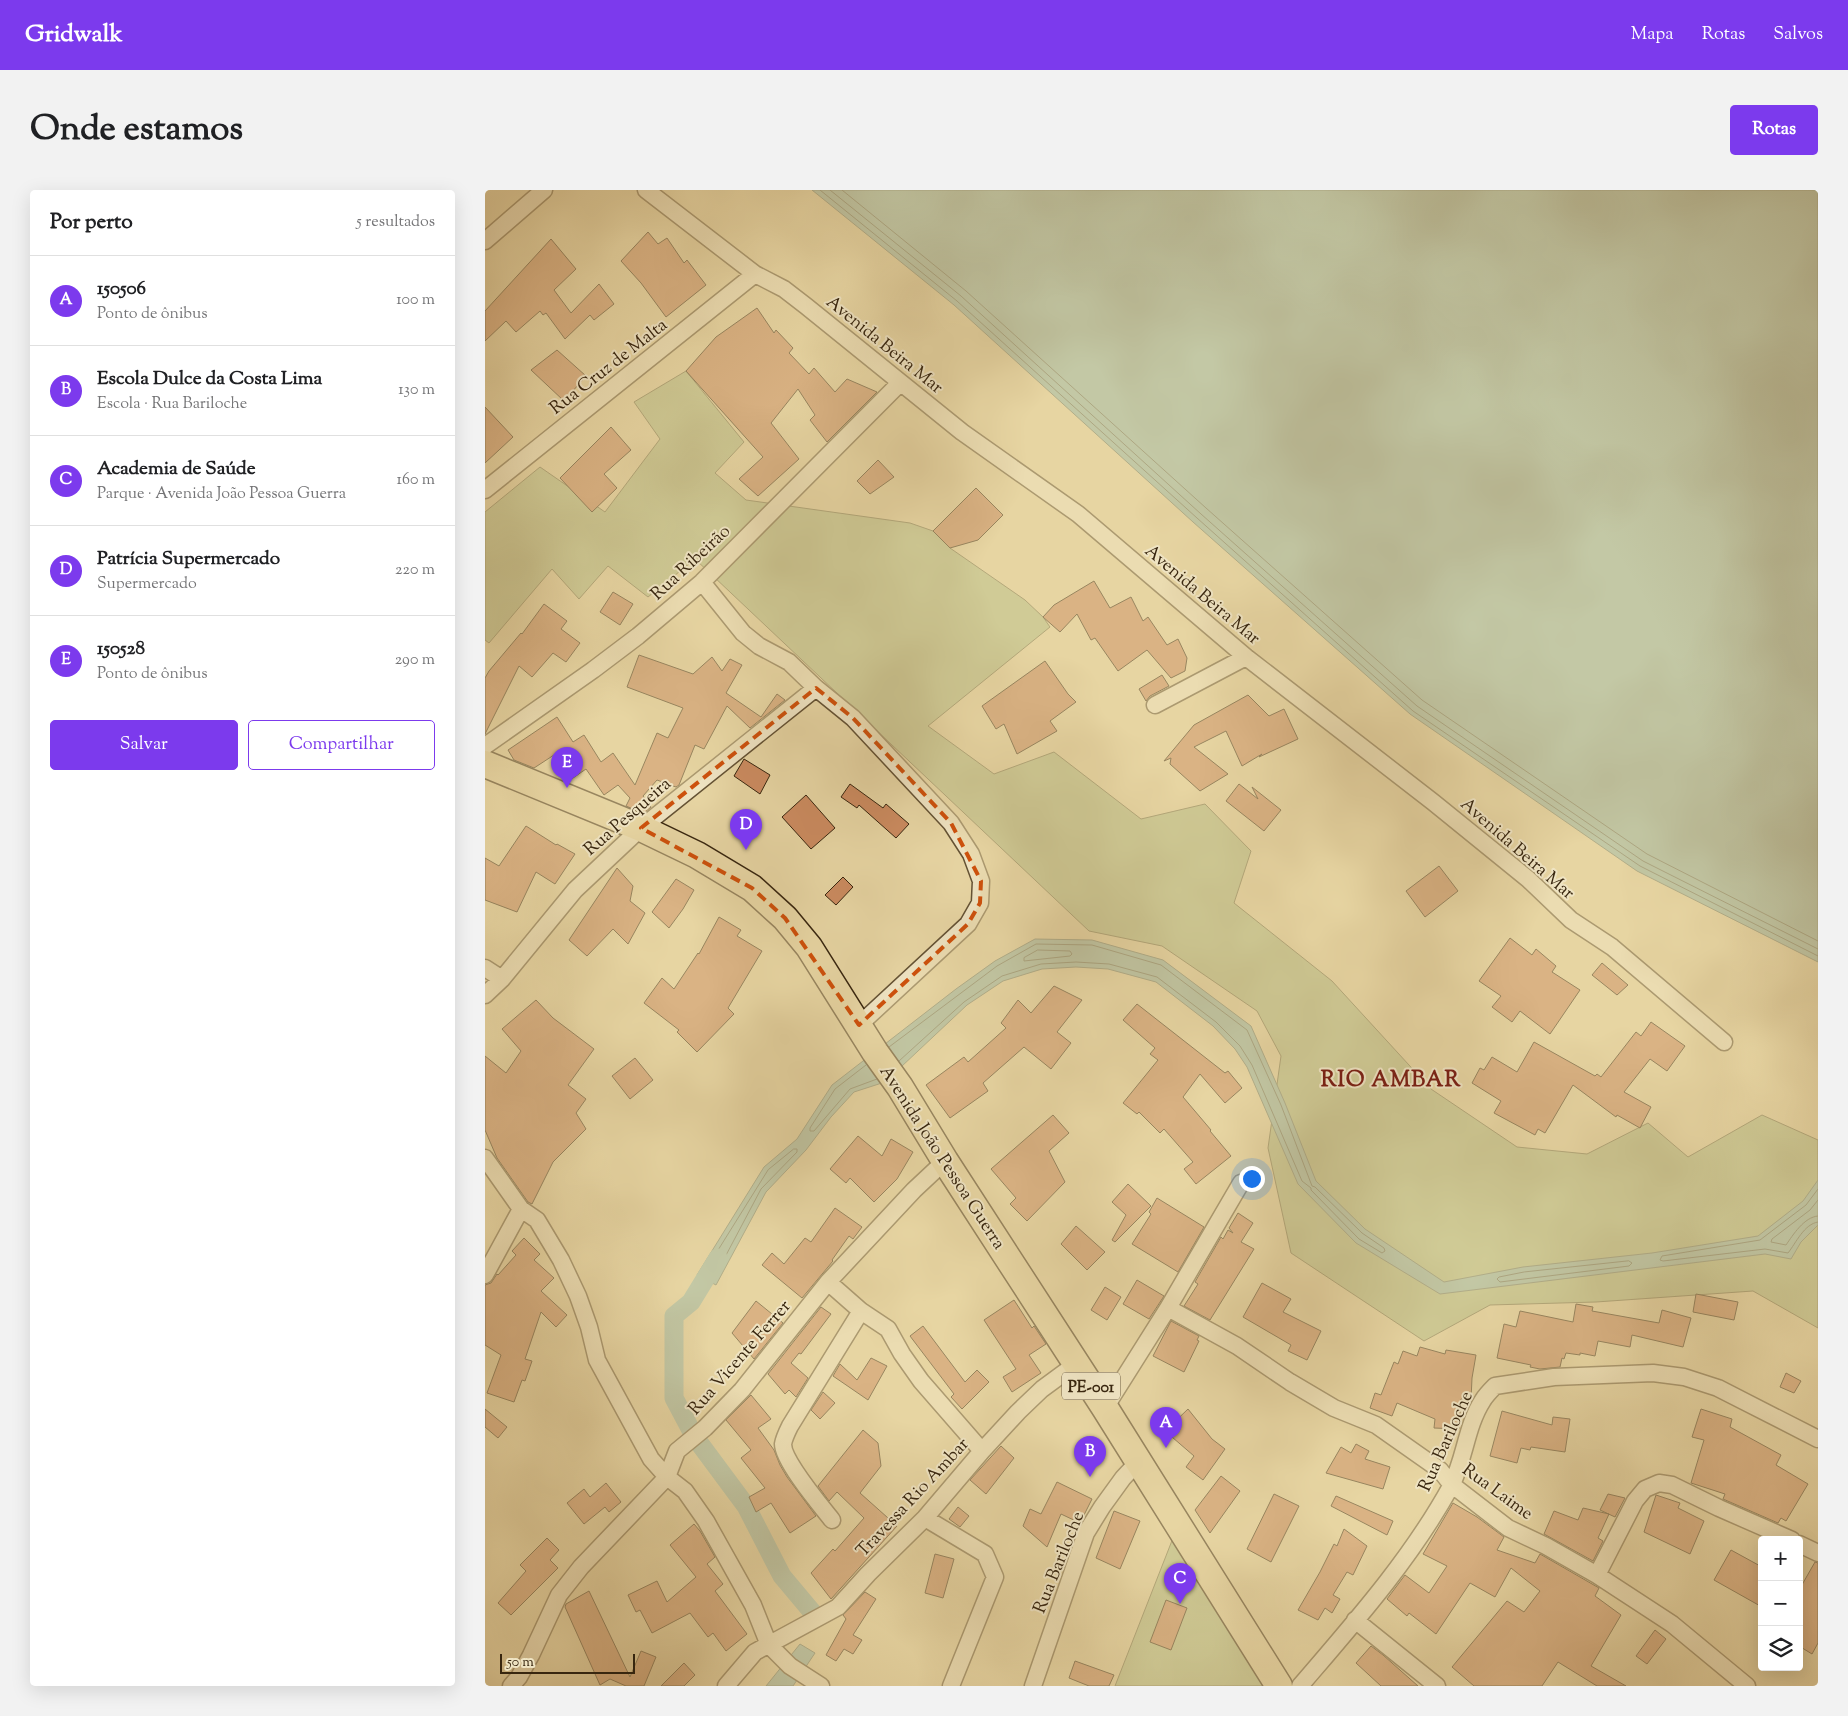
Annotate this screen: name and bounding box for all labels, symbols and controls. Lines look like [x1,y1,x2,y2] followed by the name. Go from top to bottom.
[25,18,123,52] text: Gridwalk
[1631,22,1674,48] text: Mapa
[1702,22,1745,48] text: Rotas
[1773,22,1823,48] text: Salvos
[30,105,243,156] text: Onde estamos
[1730,105,1818,155] button: Rotas
[50,208,133,238] text: Por perto
[356,211,435,234] text: 5 resultados
[97,276,146,303] text: 150506
[60,289,73,312] text: A
[396,289,435,312] text: 100 m
[820,290,948,401] street label: Avenida Beira Mar
[97,303,208,326] text: Ponto de ônibus
[545,313,674,422] street label: Rua Cruz de Malta
[97,366,322,393] text: Escola Dulce da Costa Lima
[61,379,71,402] text: B
[398,379,435,402] text: 130 m
[97,393,247,416] text: Escola · Rua Bariloche
[97,456,256,483] text: Academia de Saúde
[60,469,72,492] text: C
[397,469,435,492] text: 160 m
[97,483,346,506] text: Parque · Avenida João Pessoa Guerra
[646,520,737,607] street label: Rua Ribeirão
[1138,539,1265,652] street label: Avenida Beira Mar
[97,546,280,573] text: Patrícia Supermercado
[60,559,72,582] text: D
[395,559,435,582] text: 220 m
[97,573,197,596] text: Supermercado
[97,636,145,663] text: 150528
[61,649,71,672] text: E
[395,649,435,672] text: 290 m
[97,663,208,686] text: Ponto de ônibus
[50,720,238,770] button: Salvar
[248,720,435,770] button: Compartilhar
[551,747,583,788] pin: E
[579,772,678,863] street label: Rua Pesqueira
[1454,793,1580,907] street label: Avenida Beira Mar
[730,809,762,850] pin: D
[872,1061,1011,1255] street label: Avenida João Pessoa Guerra
[1321,1065,1461,1097] district label: RIO AMBAR
[1239,1166,1265,1192] your location
[683,1295,798,1422] street label: Rua Vicente Ferrer
[1062,1372,1120,1400] road number: PE-001
[1413,1387,1481,1496] street label: Rua Bariloche
[1150,1407,1182,1448] pin: A
[851,1433,976,1564] street label: Travessa Rio Ambar
[1074,1436,1106,1477] pin: B
[1456,1458,1538,1527] street label: Rua Laime
[1028,1508,1092,1618] street label: Rua Bariloche
[1758,1536,1803,1671] map controls
[1758,1536,1803,1581] button: +
[1164,1563,1196,1604] pin: C
[1758,1581,1803,1626] button: −
[1758,1626,1803,1671] button: layers
[500,1651,635,1674] scale bar
[507,1653,534,1673] text: 50 m

